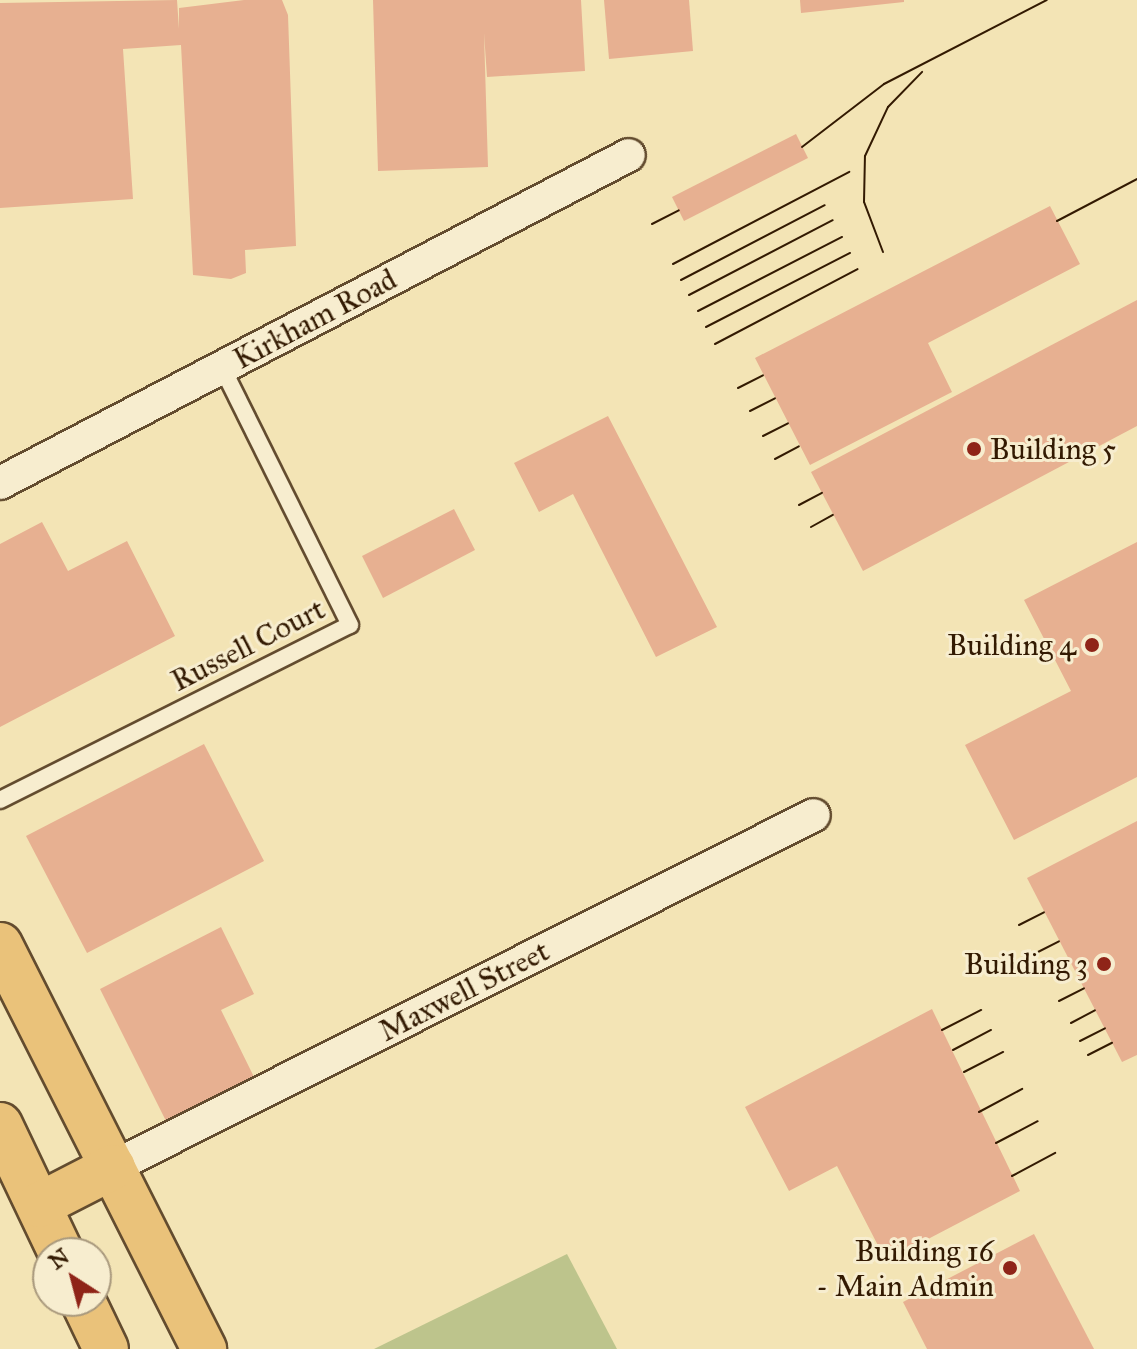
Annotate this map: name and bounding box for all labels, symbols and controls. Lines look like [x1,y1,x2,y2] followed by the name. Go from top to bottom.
[227,261,403,377] street label: Kirkham Road
[990,431,1116,467] place label: Building 5
[965,440,983,458] marker: Building 5
[165,591,331,699] street label: Russell Court
[947,627,1076,663] place label: Building 4
[1083,636,1101,654] marker: Building 4
[373,933,555,1049] street label: Maxwell Street
[964,946,1088,982] place label: Building 3
[1095,955,1113,973] marker: Building 3
[816,1233,994,1304] place label: Building 16 - Main Admin
[32,1237,112,1317] north arrow
[43,1242,74,1275] text: N
[1001,1259,1019,1277] marker: Building 16 - Main Admin

